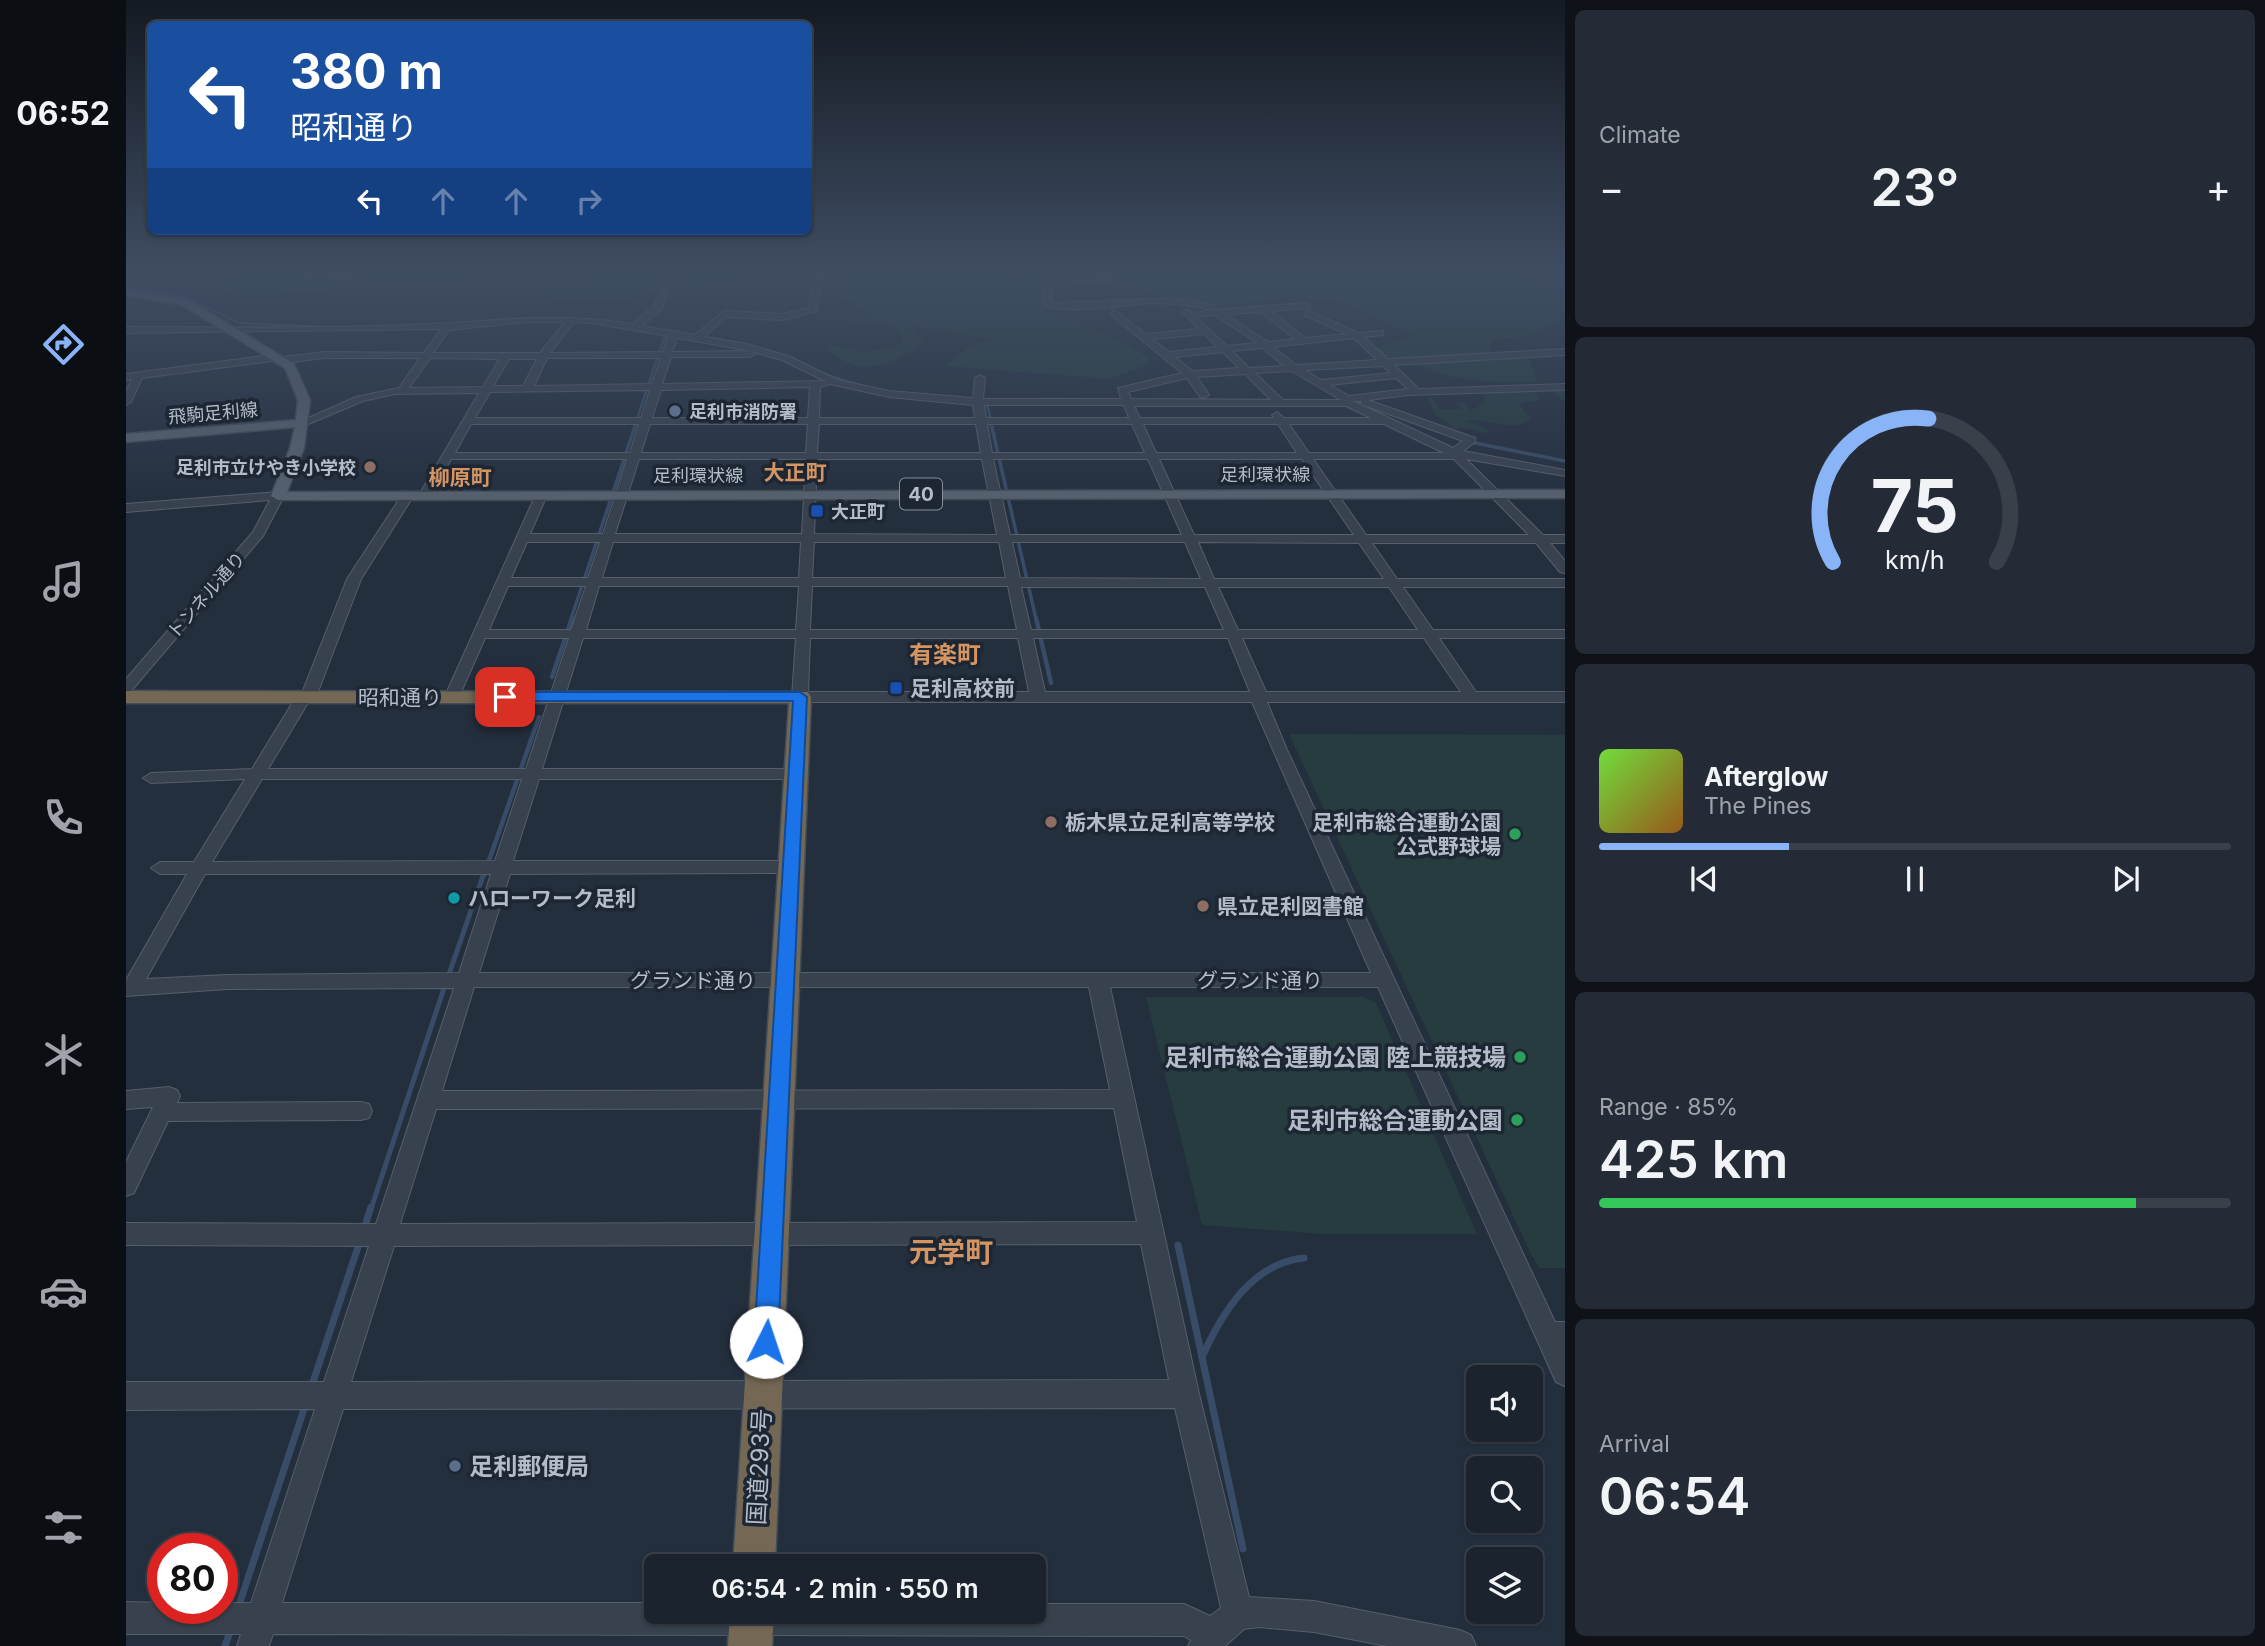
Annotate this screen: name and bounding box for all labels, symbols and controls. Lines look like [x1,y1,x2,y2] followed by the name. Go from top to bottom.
[290,42,443,101] text: 380 m
[175,49,266,140] icon: left
[16,94,110,133] text: 06:52
[290,108,418,147] text: 昭和通り
[1599,121,1681,149] text: Climate
[1871,156,1959,219] text: 23°
[1599,165,1624,211] text: −
[2206,165,2231,211] text: +
[351,182,389,220] icon: left
[424,182,462,220] icon: ahead
[497,182,535,220] icon: ahead
[570,182,608,220] icon: right
[39,320,88,369] icon: directions
[167,399,259,427] street label: 飛駒足利線
[689,401,797,422] place label: 足利市消防署
[667,403,683,419] marker: 足利市消防署
[176,457,356,478] place label: 足利市立けやき小学校
[362,459,378,475] marker: 足利市立けやき小学校
[764,460,827,485] district label: 大正町
[1871,461,1959,550] text: 75
[1220,464,1310,485] street label: 足利環状線
[429,465,492,490] district label: 柳原町
[653,465,743,486] street label: 足利環状線
[900,478,942,509] road number: 40
[831,501,885,522] place label: 大正町
[809,503,825,519] marker: 大正町
[1885,545,1945,575] text: km/h
[163,547,249,643] street label: トンネル通り
[39,557,88,606] icon: music
[909,640,981,669] district label: 有楽町
[475,667,535,727] pin
[910,676,1015,701] place label: 足利高校前
[486,678,524,716] icon: arrive
[888,680,904,696] marker: 足利高校前
[358,685,442,710] street label: 昭和通り
[1704,761,1828,792] text: Afterglow
[1704,792,1812,820] text: The Pines
[39,793,88,842] icon: phone
[1065,810,1275,835] place label: 栃木県立足利高等学校
[1312,810,1501,859] place label: 足利市総合運動公園 公式野球場
[1043,814,1059,830] marker: 栃木県立足利高等学校
[1507,826,1523,842] marker: 足利市総合運動公園 公式野球場
[1685,860,1723,898] icon: previous
[1896,860,1934,898] icon: pause
[2107,860,2145,898] icon: next
[468,886,636,911] place label: ハローワーク足利
[446,890,462,906] marker: ハローワーク足利
[1217,894,1364,919] place label: 県立足利図書館
[1195,898,1211,914] marker: 県立足利図書館
[630,968,756,993] street label: グランド通り
[1197,968,1323,993] street label: グランド通り
[39,1030,88,1079] icon: climate
[1164,1043,1506,1072] place label: 足利市総合運動公園 陸上競技場
[1512,1049,1528,1065] marker: 足利市総合運動公園 陸上競技場
[1599,1093,1738,1121] text: Range · 85%
[1287,1106,1503,1135] place label: 足利市総合運動公園
[1509,1112,1525,1128] marker: 足利市総合運動公園
[1599,1128,1788,1191] text: 425 km
[909,1235,993,1269] district label: 元学町
[39,1267,88,1316] icon: car
[729,1305,803,1379] position arrow
[1466,1365,1543,1624] map controls
[1466,1365,1543,1442] button: sound
[741,1408,777,1526] street label: 国道293号
[1599,1430,1670,1458] text: Arrival
[469,1452,589,1481] place label: 足利郵便局
[1466,1456,1543,1533] button: search
[447,1458,463,1474] marker: 足利郵便局
[1599,1465,1750,1528] text: 06:54
[39,1503,88,1552] icon: filters
[147,1533,238,1624] speed limit sign: 80
[1466,1547,1543,1624] button: layers
[711,1573,979,1604] text: 06:54 · 2 min · 550 m

